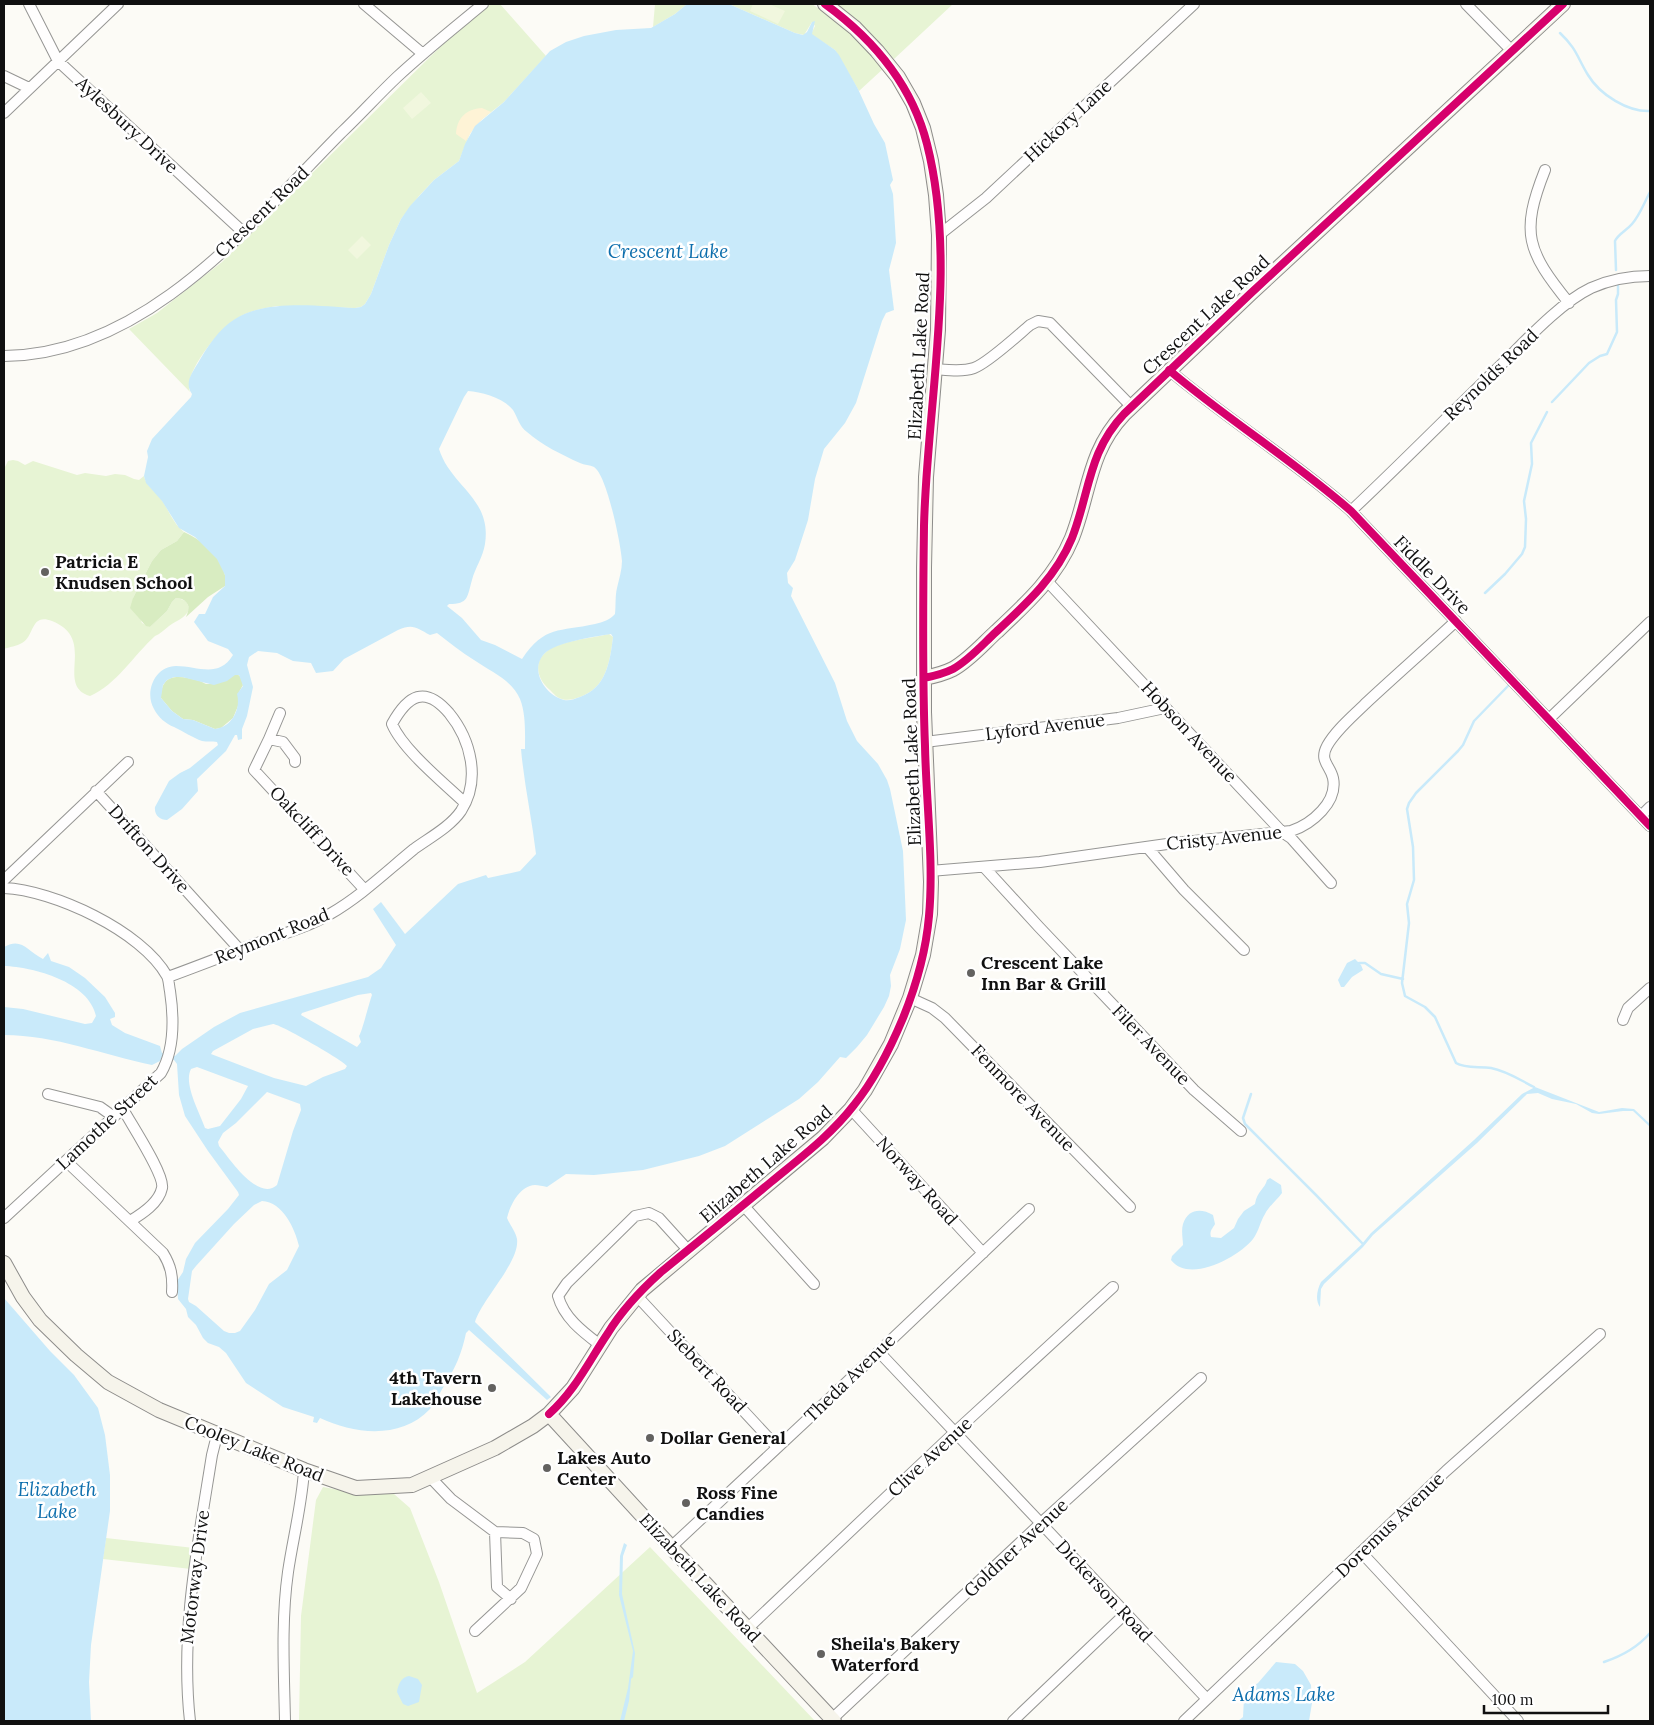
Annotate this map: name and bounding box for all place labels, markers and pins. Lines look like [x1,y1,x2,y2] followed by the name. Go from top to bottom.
[55,550,193,594] place label: Patricia E Knudsen School
[39,566,51,578] marker: Patricia E Knudsen School
[981,951,1107,995] place label: Crescent Lake Inn Bar & Grill
[965,967,977,979] marker: Crescent Lake Inn Bar & Grill
[389,1366,483,1410] place label: 4th Tavern Lakehouse
[486,1382,498,1394] marker: 4th Tavern Lakehouse
[660,1426,786,1449] place label: Dollar General
[644,1432,656,1444] marker: Dollar General
[557,1446,651,1490] place label: Lakes Auto Center
[541,1462,553,1474] marker: Lakes Auto Center
[696,1481,778,1525] place label: Ross Fine Candies
[680,1497,692,1509] marker: Ross Fine Candies
[831,1632,960,1676] place label: Sheila's Bakery Waterford
[815,1648,827,1660] marker: Sheila's Bakery Waterford

